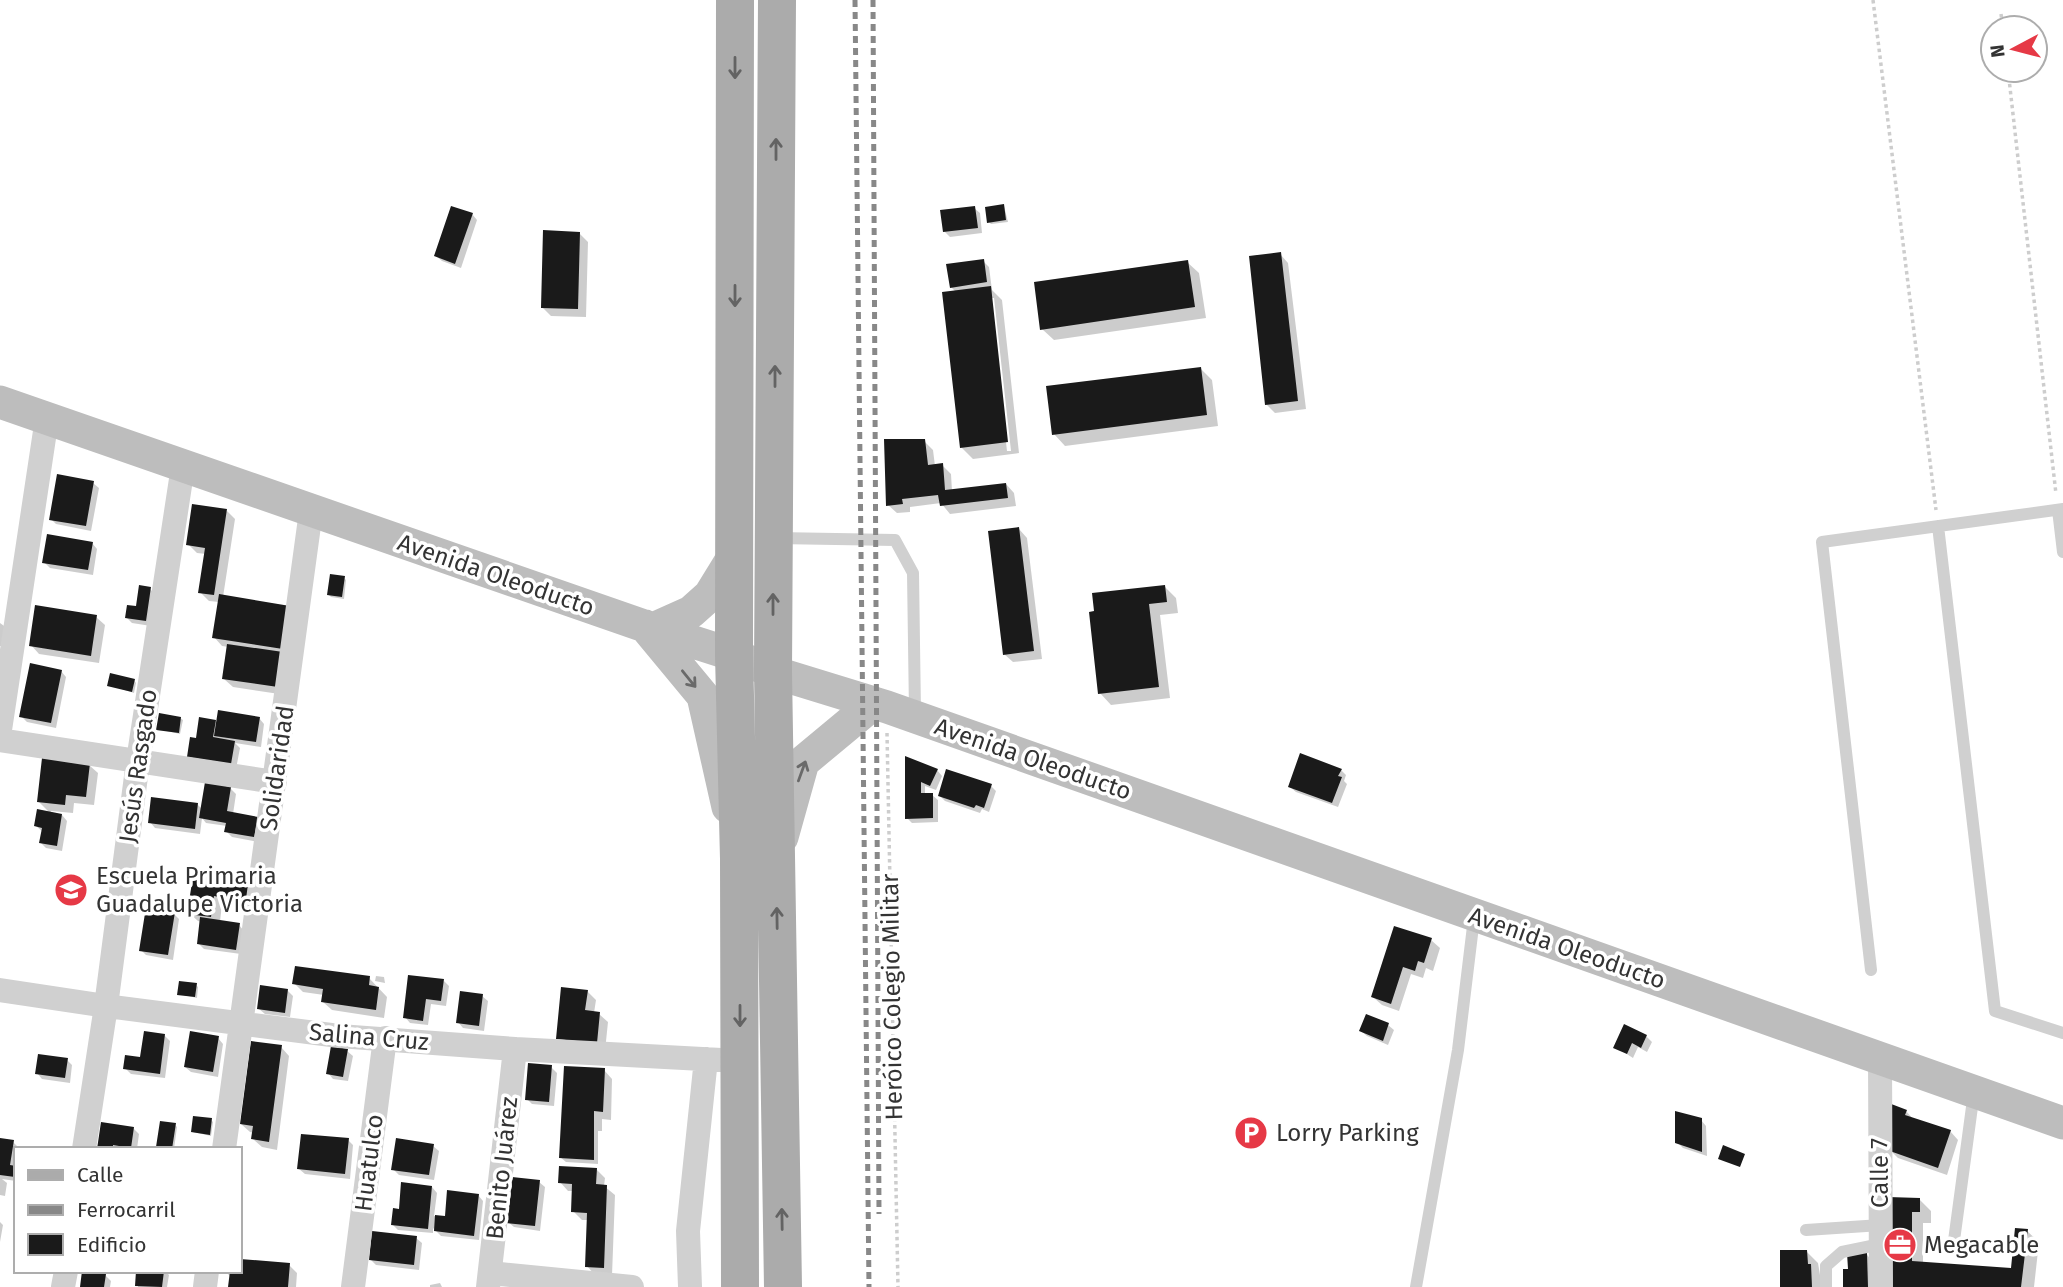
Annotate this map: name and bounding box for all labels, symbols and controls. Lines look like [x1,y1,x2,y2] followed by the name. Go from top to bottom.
[1979,14,2049,84] north arrow
[1985,43,2010,59] text: N
[728,56,742,79] one-way arrow
[770,137,783,160] one-way arrow
[728,284,742,307] one-way arrow
[768,365,782,388] one-way arrow
[394,528,598,622] street label: Avenida Oleoducto
[766,592,780,615] one-way arrow
[681,670,696,688] one-way arrow
[113,687,163,845] street label: Jesús Rasgado
[254,704,300,832] street label: Solidaridad
[931,712,1135,806] street label: Avenida Oleoducto
[796,760,809,782] one-way arrow
[96,862,303,918] place label: Escuela Primaria Guadalupe Victoria
[52,871,90,909] school or university icon: Escuela Primaria Guadalupe Victoria
[876,873,908,1121] street label: Heróico Colegio Militar
[1465,901,1669,995] street label: Avenida Oleoducto
[770,907,784,930] one-way arrow
[733,1004,747,1027] one-way arrow
[308,1018,430,1056] street label: Salina Cruz
[481,1095,523,1241] street label: Benito Juárez
[349,1113,389,1213] street label: Huatulco
[1232,1114,1270,1152] parking icon: Lorry Parking
[1276,1119,1419,1147] place label: Lorry Parking
[1866,1138,1894,1208] street label: Calle 7
[14,1147,242,1273] legend
[77,1162,123,1188] text: Calle
[77,1197,175,1223] text: Ferrocarril
[775,1208,789,1231] one-way arrow
[1881,1226,1919,1264] office icon: Megacable
[1924,1231,2039,1259] place label: Megacable
[77,1232,147,1258] text: Edificio

